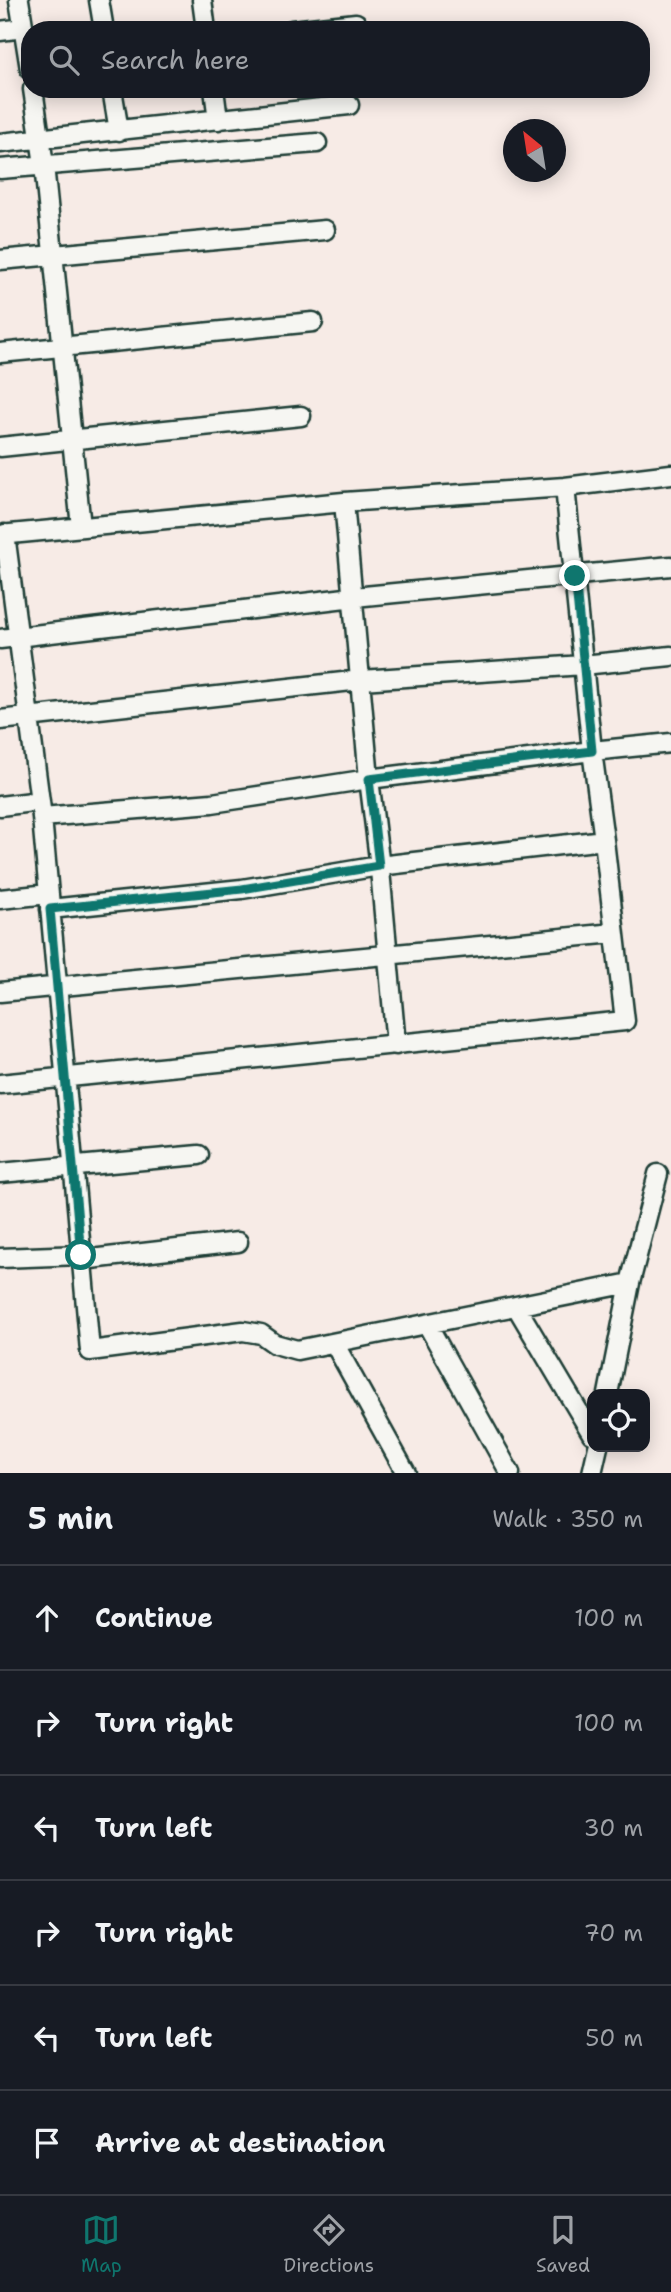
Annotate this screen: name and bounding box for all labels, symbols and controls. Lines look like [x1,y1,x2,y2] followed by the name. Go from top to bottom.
[21,21,650,98] search box
[45,41,83,79] icon: search
[101,42,250,77] text: Search here
[503,119,566,182] north arrow
[559,560,590,591] route end
[65,1239,96,1270] route start
[587,1389,650,1452] map controls
[587,1389,650,1452] button: locate
[28,1498,113,1539] text: 5 min
[492,1504,643,1534] text: Walk · 350 m
[28,1599,66,1637] icon: ahead
[95,1600,213,1635] text: Continue
[574,1603,643,1633] text: 100 m
[28,1704,66,1742] icon: right
[95,1705,233,1740] text: Turn right
[574,1708,643,1738] text: 100 m
[28,1809,66,1847] icon: left
[95,1810,212,1845] text: Turn left
[584,1813,643,1843] text: 30 m
[28,1914,66,1952] icon: right
[95,1915,233,1950] text: Turn right
[584,1918,643,1948] text: 70 m
[28,2019,66,2057] icon: left
[95,2020,212,2055] text: Turn left
[585,2023,643,2053] text: 50 m
[28,2124,66,2162] icon: arrive
[95,2125,385,2160] text: Arrive at destination
[81,2211,122,2278] tab: Map
[284,2211,374,2278] tab: Directions
[536,2211,590,2278] tab: Saved

